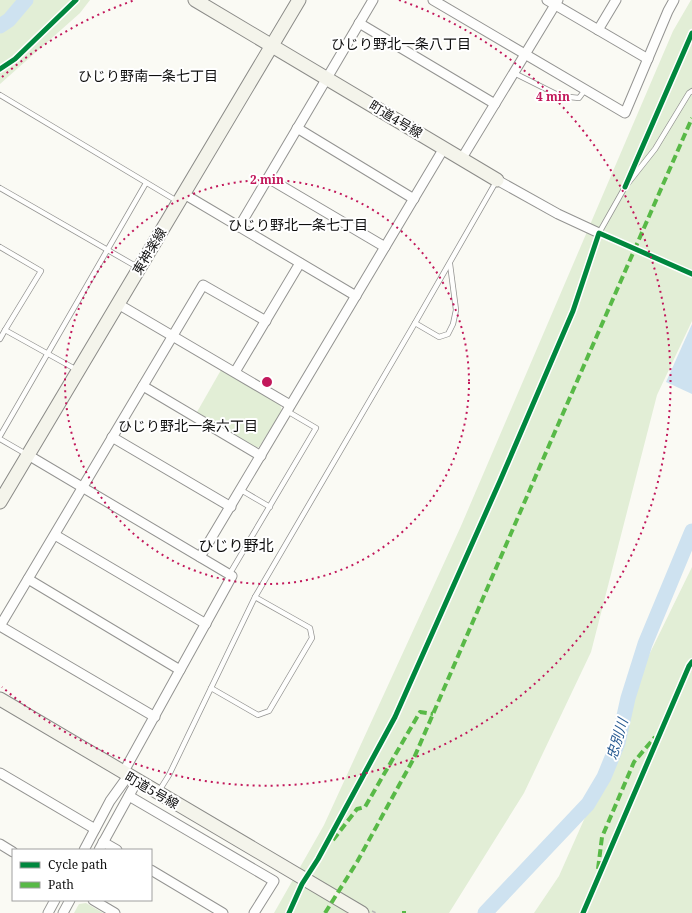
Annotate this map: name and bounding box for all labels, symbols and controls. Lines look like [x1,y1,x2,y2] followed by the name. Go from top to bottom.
[331,34,471,53] district label: ひじり野北一条八丁目
[78,66,218,85] district label: ひじり野南一条七丁目
[536,88,570,105] text: 4 min
[366,96,426,142] street label: 町道4号線
[250,171,284,188] text: 2 min
[228,215,368,234] district label: ひじり野北一条七丁目
[128,224,170,278] street label: 東神楽線
[260,375,274,389] centre of rings
[118,416,258,435] district label: ひじり野北一条六丁目
[198,535,274,555] district label: ひじり野北
[601,714,632,762] water label: 忠別川
[122,767,182,813] street label: 町道5号線
[12,849,152,901] legend
[48,856,108,873] text: Cycle path
[48,876,74,893] text: Path

